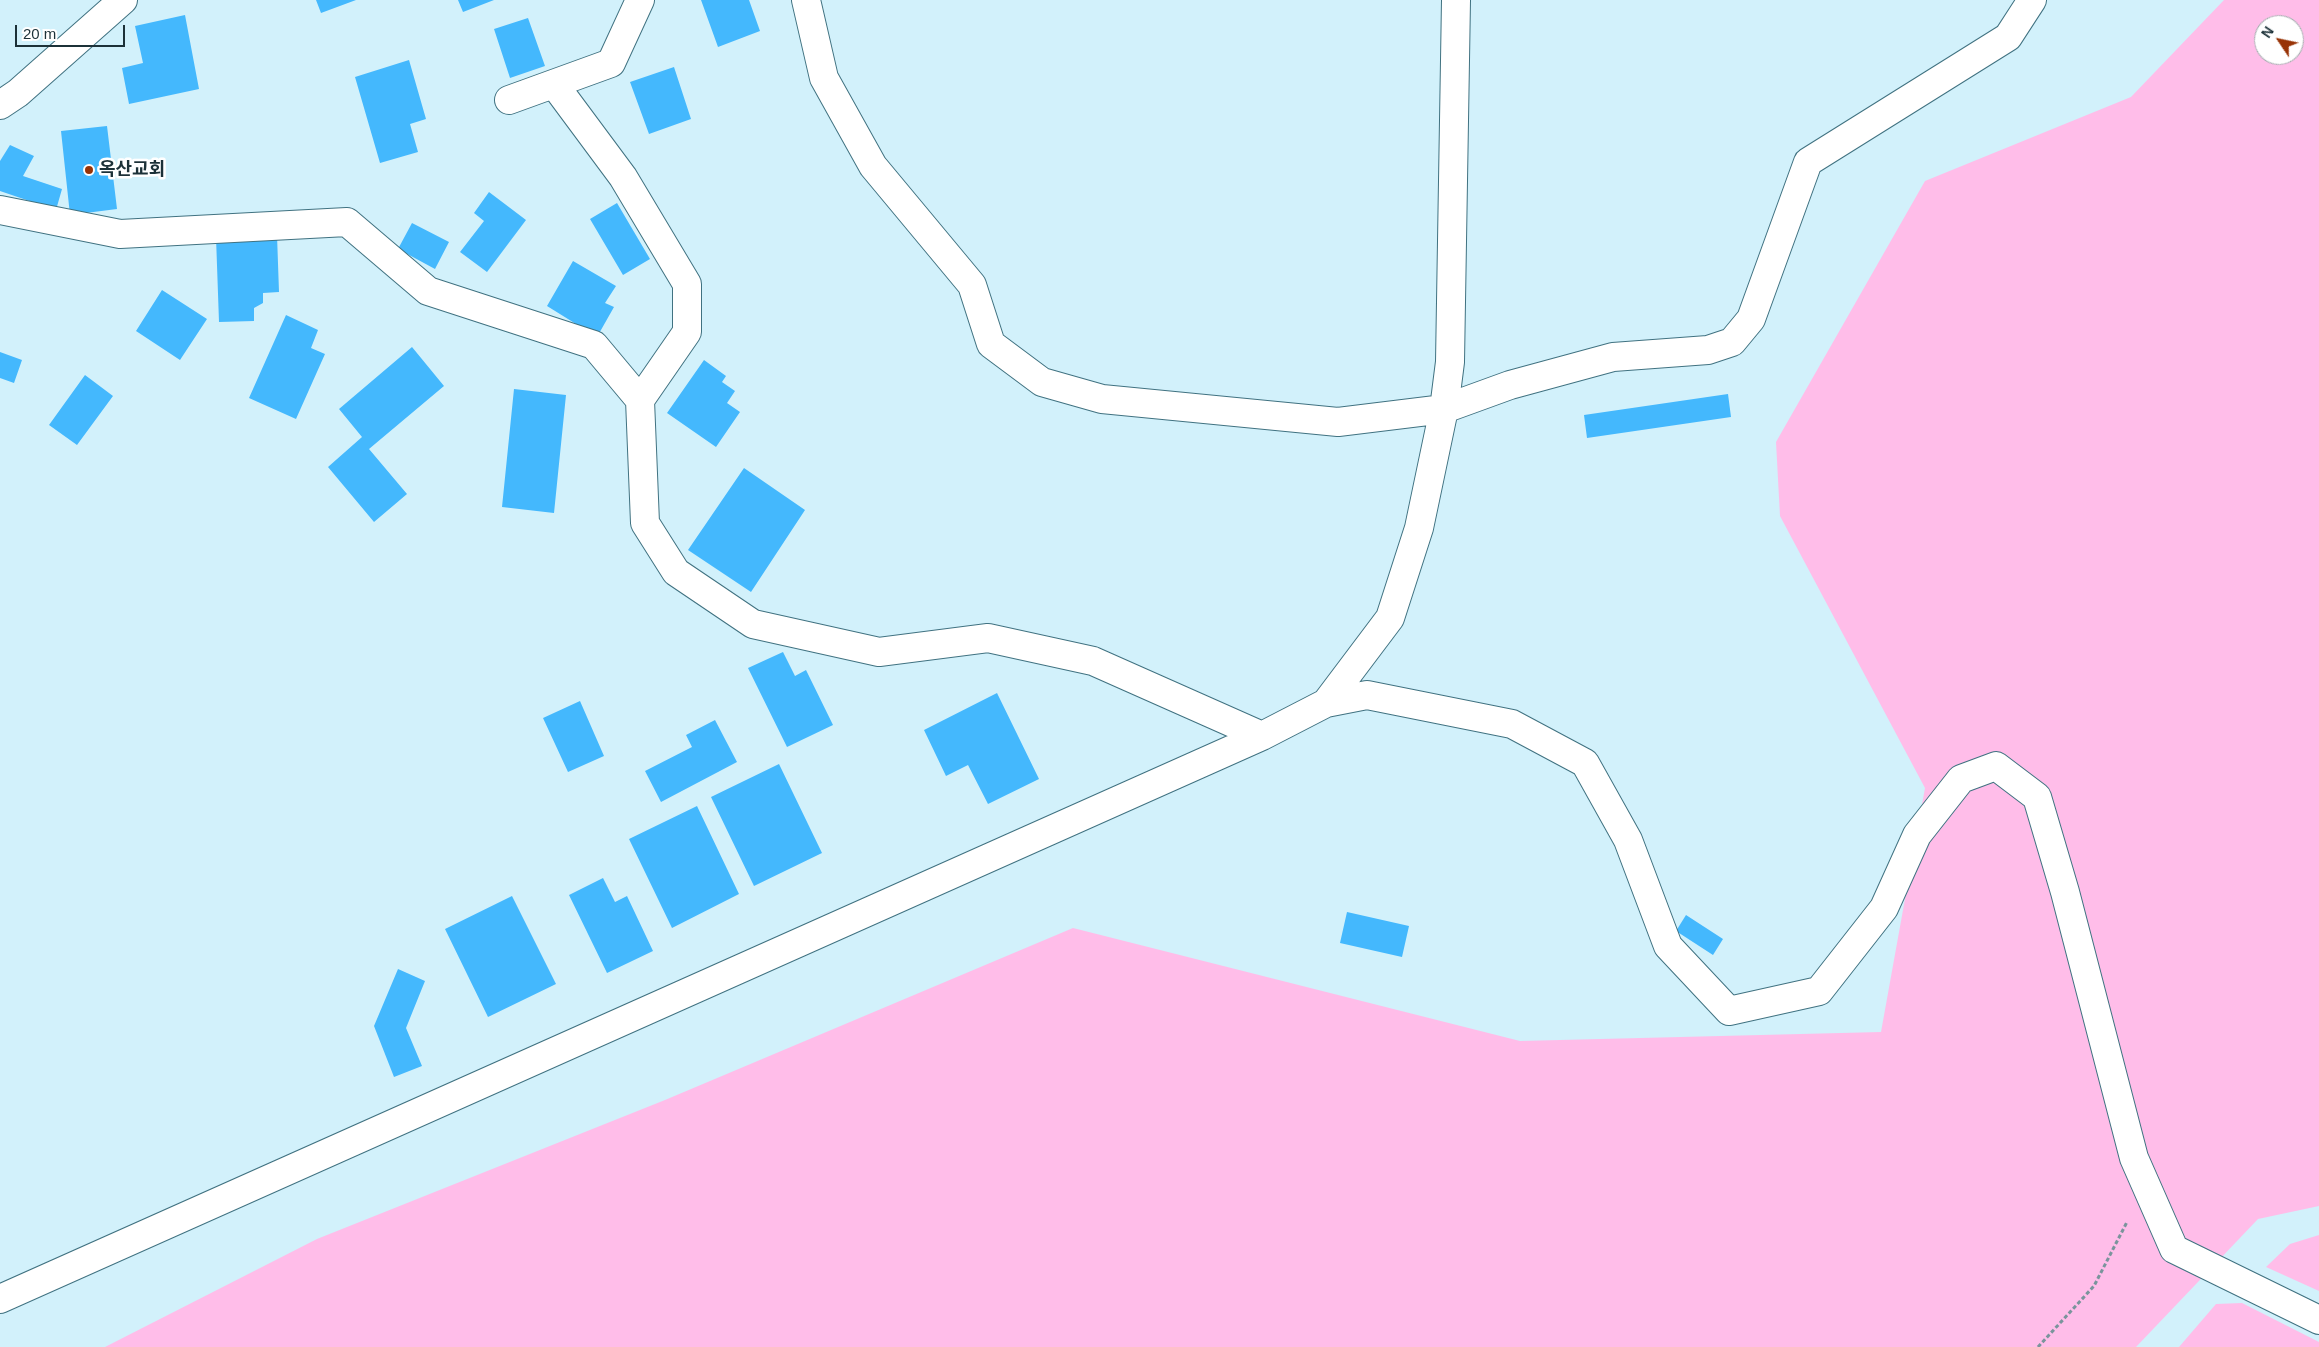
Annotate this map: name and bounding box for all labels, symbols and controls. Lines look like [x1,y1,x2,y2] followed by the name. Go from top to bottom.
[18,15,128,47] scale bar
[2254,15,2304,65] north arrow
[2258,24,2277,41] text: N
[23,25,56,42] text: 20 m
[99,159,165,181] place label: 옥산교회
[83,164,95,176] marker: 옥산교회

